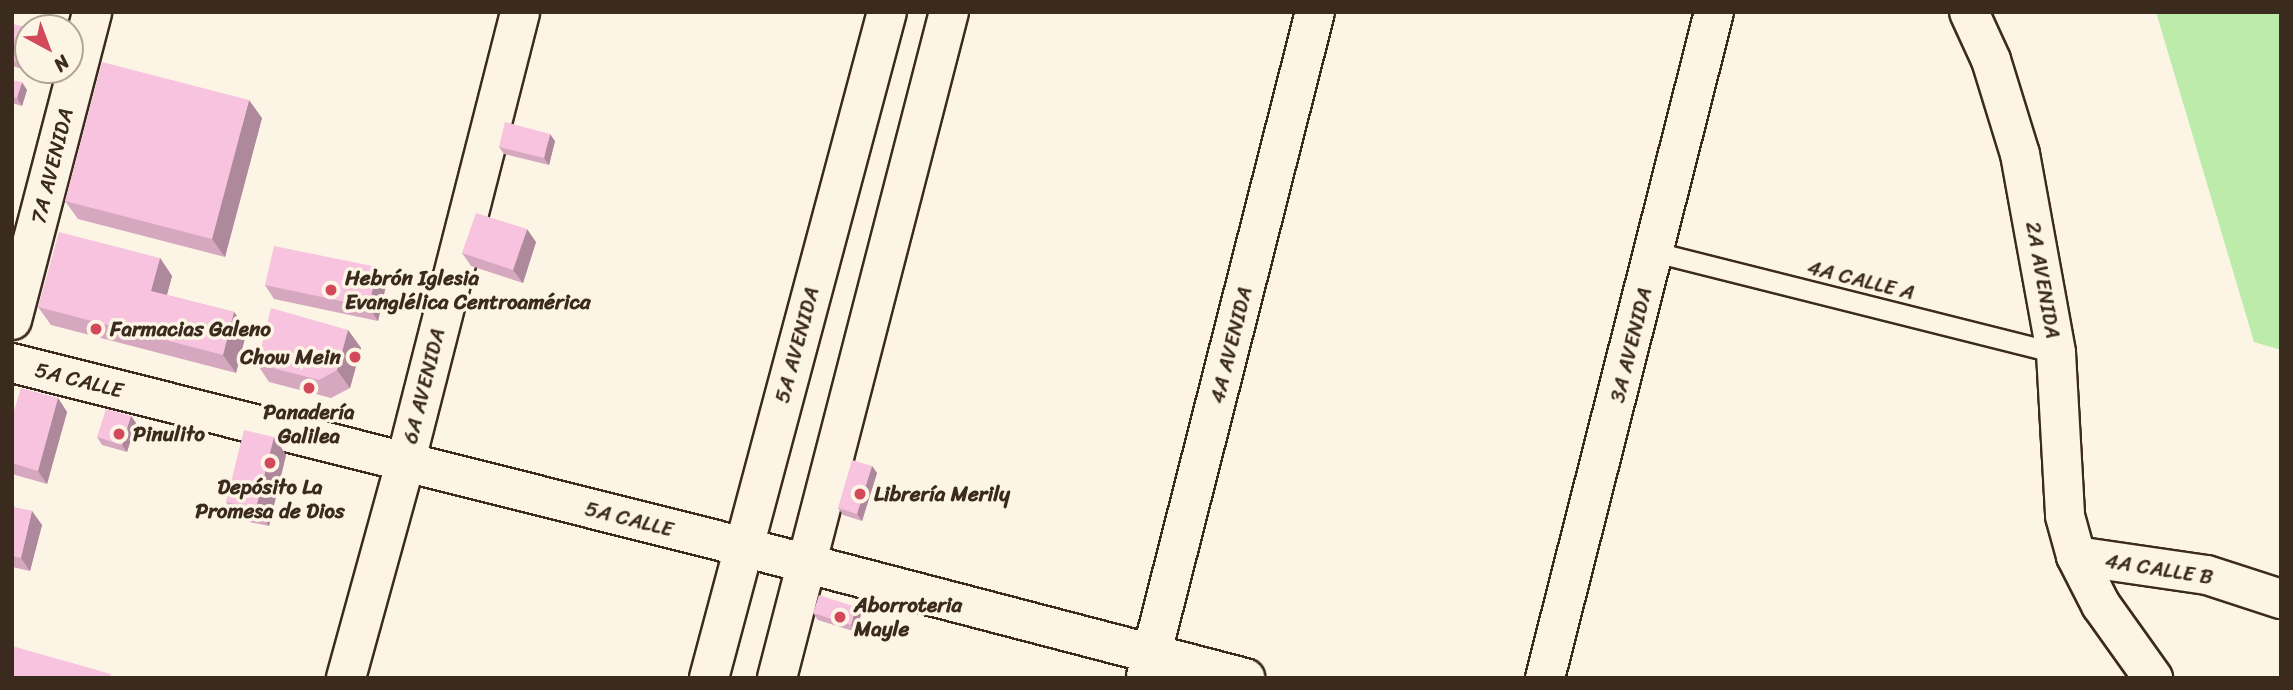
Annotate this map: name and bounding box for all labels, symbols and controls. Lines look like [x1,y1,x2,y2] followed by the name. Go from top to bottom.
[14,14,84,84] north arrow
[46,47,78,80] text: N
[26,106,78,226] street label: 7A AVENIDA
[2020,220,2066,340] street label: 2A AVENIDA
[1805,255,1917,305] street label: 4A CALLE A
[345,265,590,315] place label: Hebrón Iglesia Evanglélica Centroamérica
[323,282,339,298] marker: Hebrón Iglesia Evanglélica Centroamérica
[770,285,824,405] street label: 5A AVENIDA
[1205,285,1257,405] street label: 4A AVENIDA
[1605,286,1657,404] street label: 3A AVENIDA
[110,316,271,342] place label: Farmacias Galeno
[88,321,104,337] marker: Farmacias Galeno
[398,326,450,446] street label: 6A AVENIDA
[241,344,341,370] place label: Chow Mein
[347,349,363,365] marker: Chow Mein
[32,357,126,403] street label: 5A CALLE
[301,380,317,396] marker: Panadería Galilea
[263,399,355,449] place label: Panadería Galilea
[133,421,205,447] place label: Pinulito
[111,426,127,442] marker: Pinulito
[262,455,278,471] marker: Depósito La Promesa de Dios
[195,474,345,524] place label: Depósito La Promesa de Dios
[874,481,1010,507] place label: Librería Merily
[852,486,868,502] marker: Librería Merily
[582,496,676,542] street label: 5A CALLE
[2103,548,2215,590] street label: 4A CALLE B
[854,592,962,642] place label: Aborroteria Mayle
[832,609,848,625] marker: Aborroteria Mayle

